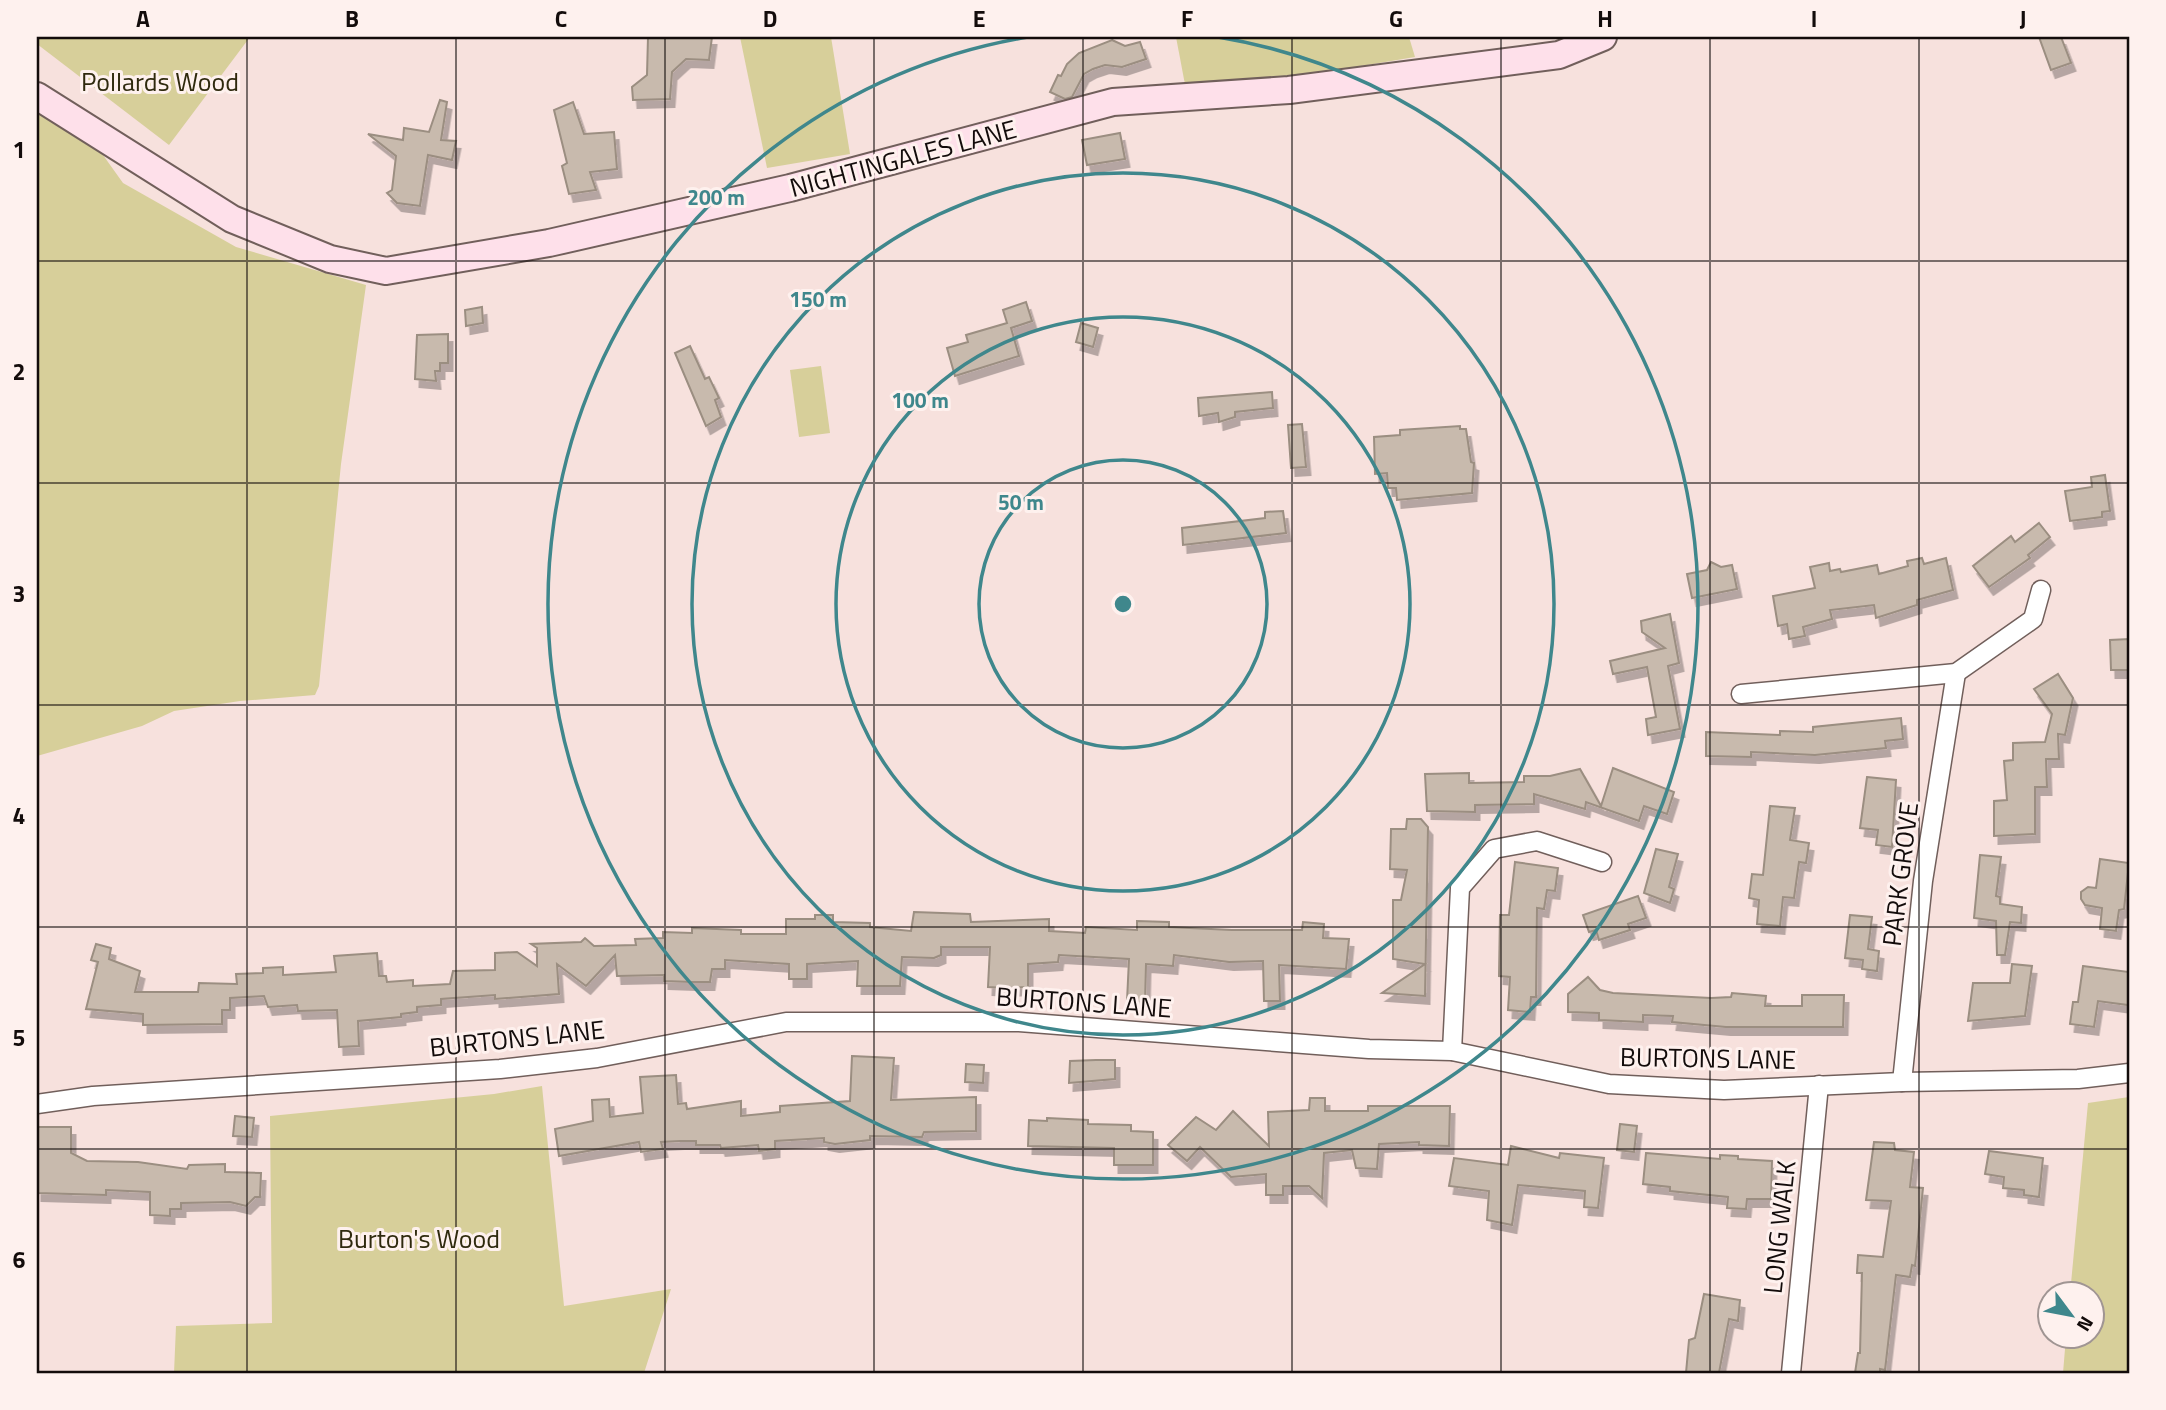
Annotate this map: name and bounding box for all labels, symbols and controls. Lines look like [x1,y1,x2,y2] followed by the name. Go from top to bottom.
[136,1,150,36] text: A
[345,1,359,36] text: B
[555,1,567,36] text: C
[763,1,777,36] text: D
[973,1,985,36] text: E
[1181,1,1193,36] text: F
[1389,1,1403,36] text: G
[1597,1,1613,36] text: H
[1811,1,1817,36] text: I
[2020,1,2026,36] text: J
[81,62,239,101] park label: Pollards Wood
[785,109,1021,207] street label: NIGHTINGALES LANE
[13,132,25,167] text: 1
[687,181,745,213] text: 200 m
[789,283,847,315] text: 150 m
[13,354,25,389] text: 2
[891,384,949,416] text: 100 m
[998,486,1044,518] text: 50 m
[13,576,25,611] text: 3
[1111,592,1135,616] centre of rings
[13,798,25,833] text: 4
[1872,800,1928,948] street label: PARK GROVE
[995,976,1173,1028] street label: BURTONS LANE
[427,1009,607,1067] street label: BURTONS LANE
[13,1020,25,1055] text: 5
[1620,1037,1796,1079] street label: BURTONS LANE
[1753,1158,1805,1295] street label: LONG WALK
[338,1219,500,1258] park label: Burton's Wood
[13,1242,26,1277] text: 6
[2036,1280,2106,1350] north arrow
[2070,1311,2102,1338] text: N

